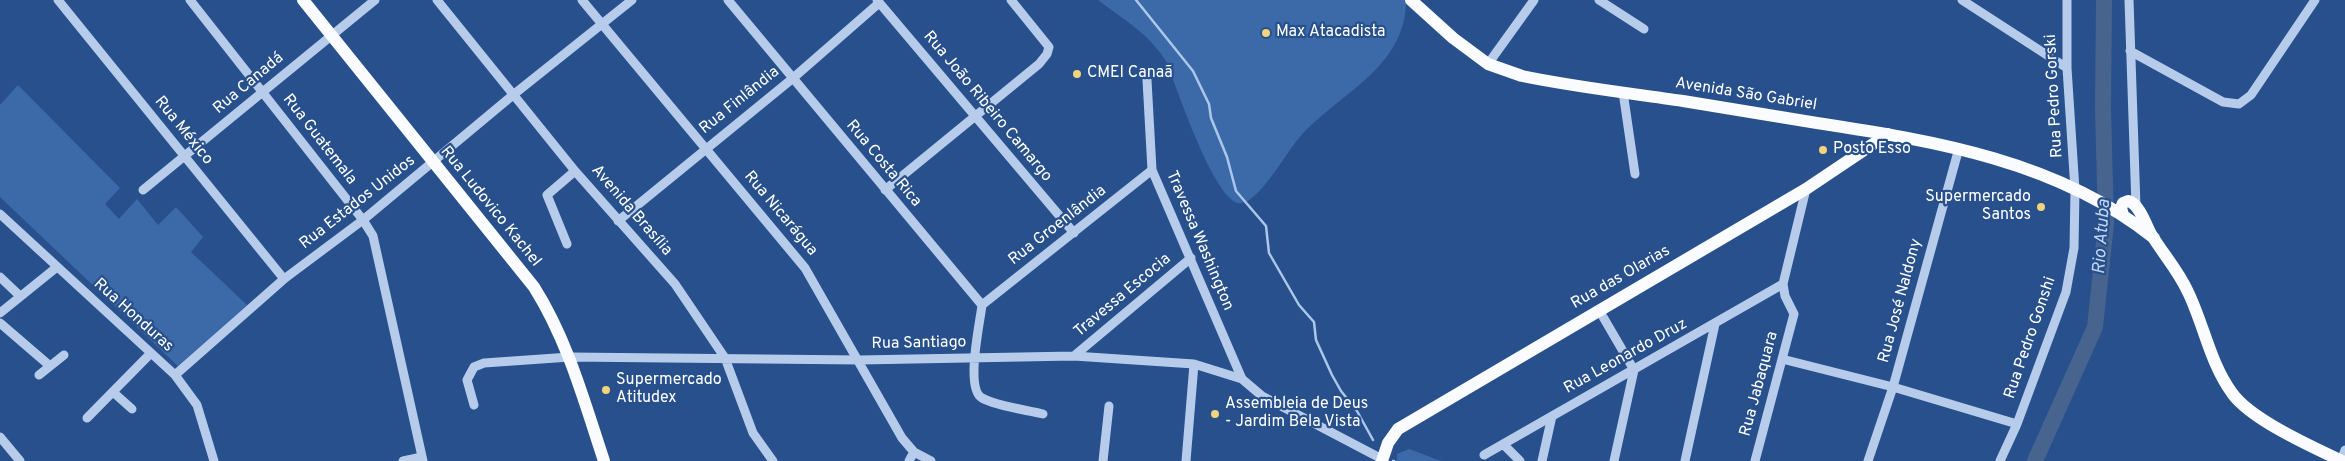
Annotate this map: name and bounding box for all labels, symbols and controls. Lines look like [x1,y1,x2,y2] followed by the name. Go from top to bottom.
[1276,23,1385,43] place label: Max Atacadista
[1260,27,1272,39] marker: Max Atacadista
[918,28,1056,186] street label: Rua João Ribeiro Camargo
[2042,33,2068,159] street label: Rua Pedro Gorski
[210,49,288,119] street label: Rua Canadá
[696,63,784,139] street label: Rua Finlândia
[1087,64,1173,84] place label: CMEI Canaã
[1071,68,1083,80] marker: CMEI Canaã
[1674,74,1818,116] street label: Avenida São Gabriel
[278,91,360,189] street label: Rua Guatemala
[150,93,216,169] street label: Rua México
[841,117,925,211] street label: Rua Costa Rica
[1833,140,1911,160] place label: Posto Esso
[435,143,545,271] street label: Rua Ludovico Kachel
[1817,144,1829,156] marker: Posto Esso
[296,152,420,254] street label: Rua Estados Unidos
[586,162,676,260] street label: Avenida Brasília
[739,168,821,260] street label: Rua Nicarágua
[1161,168,1237,314] street label: Travessa Washington
[1005,182,1111,270] street label: Rua Groenlândia
[1925,188,2031,226] place label: Supermercado Santos
[2090,199,2116,275] water label: Rio Atuba
[2035,201,2047,213] marker: Supermercado Santos
[1875,237,1927,365] street label: Rua José Naldony
[1568,242,1674,314] street label: Rua das Olarias
[1071,250,1175,342] street label: Travessa Escocia
[89,275,177,357] street label: Rua Honduras
[2001,275,2061,401] street label: Rua Pedro Gonshi
[1561,315,1691,399] street label: Rua Leonardo Druz
[1737,329,1783,439] street label: Rua Jabaquara
[871,334,967,354] street label: Rua Santiago
[616,371,722,409] place label: Supermercado Atitudex
[600,384,612,396] marker: Supermercado Atitudex
[1225,395,1368,433] place label: Assembleia de Deus - Jardim Bela Vista
[1209,408,1221,420] marker: Assembleia de Deus - Jardim Bela Vista

